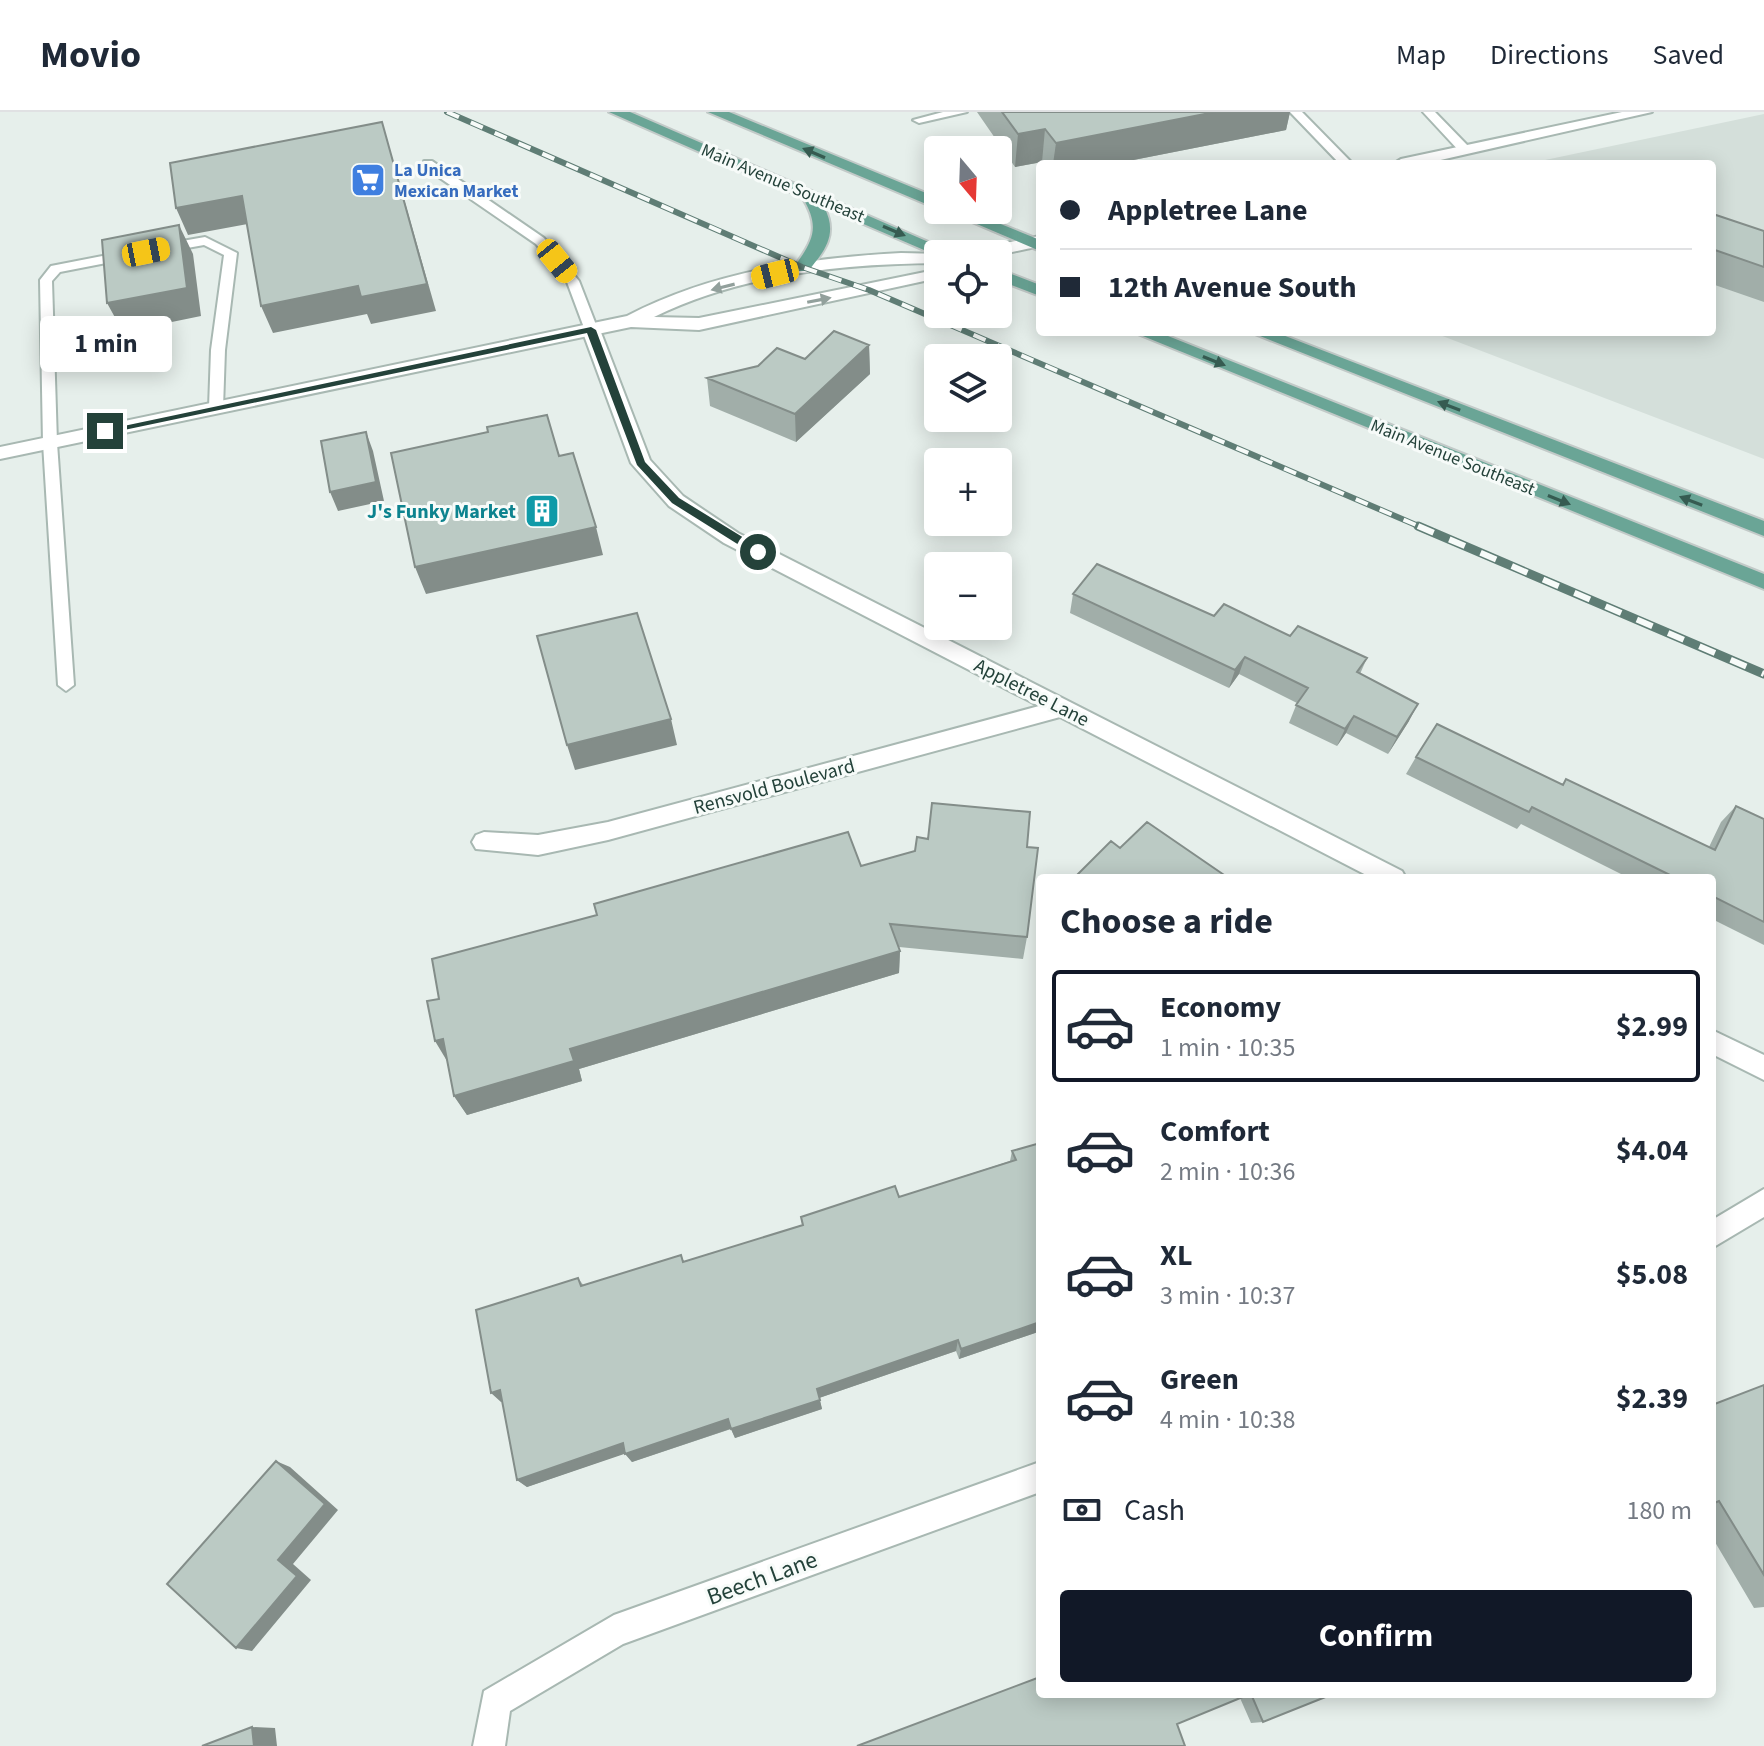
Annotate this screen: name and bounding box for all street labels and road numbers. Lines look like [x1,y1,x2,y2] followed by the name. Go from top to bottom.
[697,138,868,229] street label: Main Avenue Southeast
[1367,413,1539,502] street label: Main Avenue Southeast
[969,652,1094,734] street label: Appletree Lane
[690,752,858,822] street label: Rensvold Boulevard
[702,1542,822,1615] street label: Beech Lane

